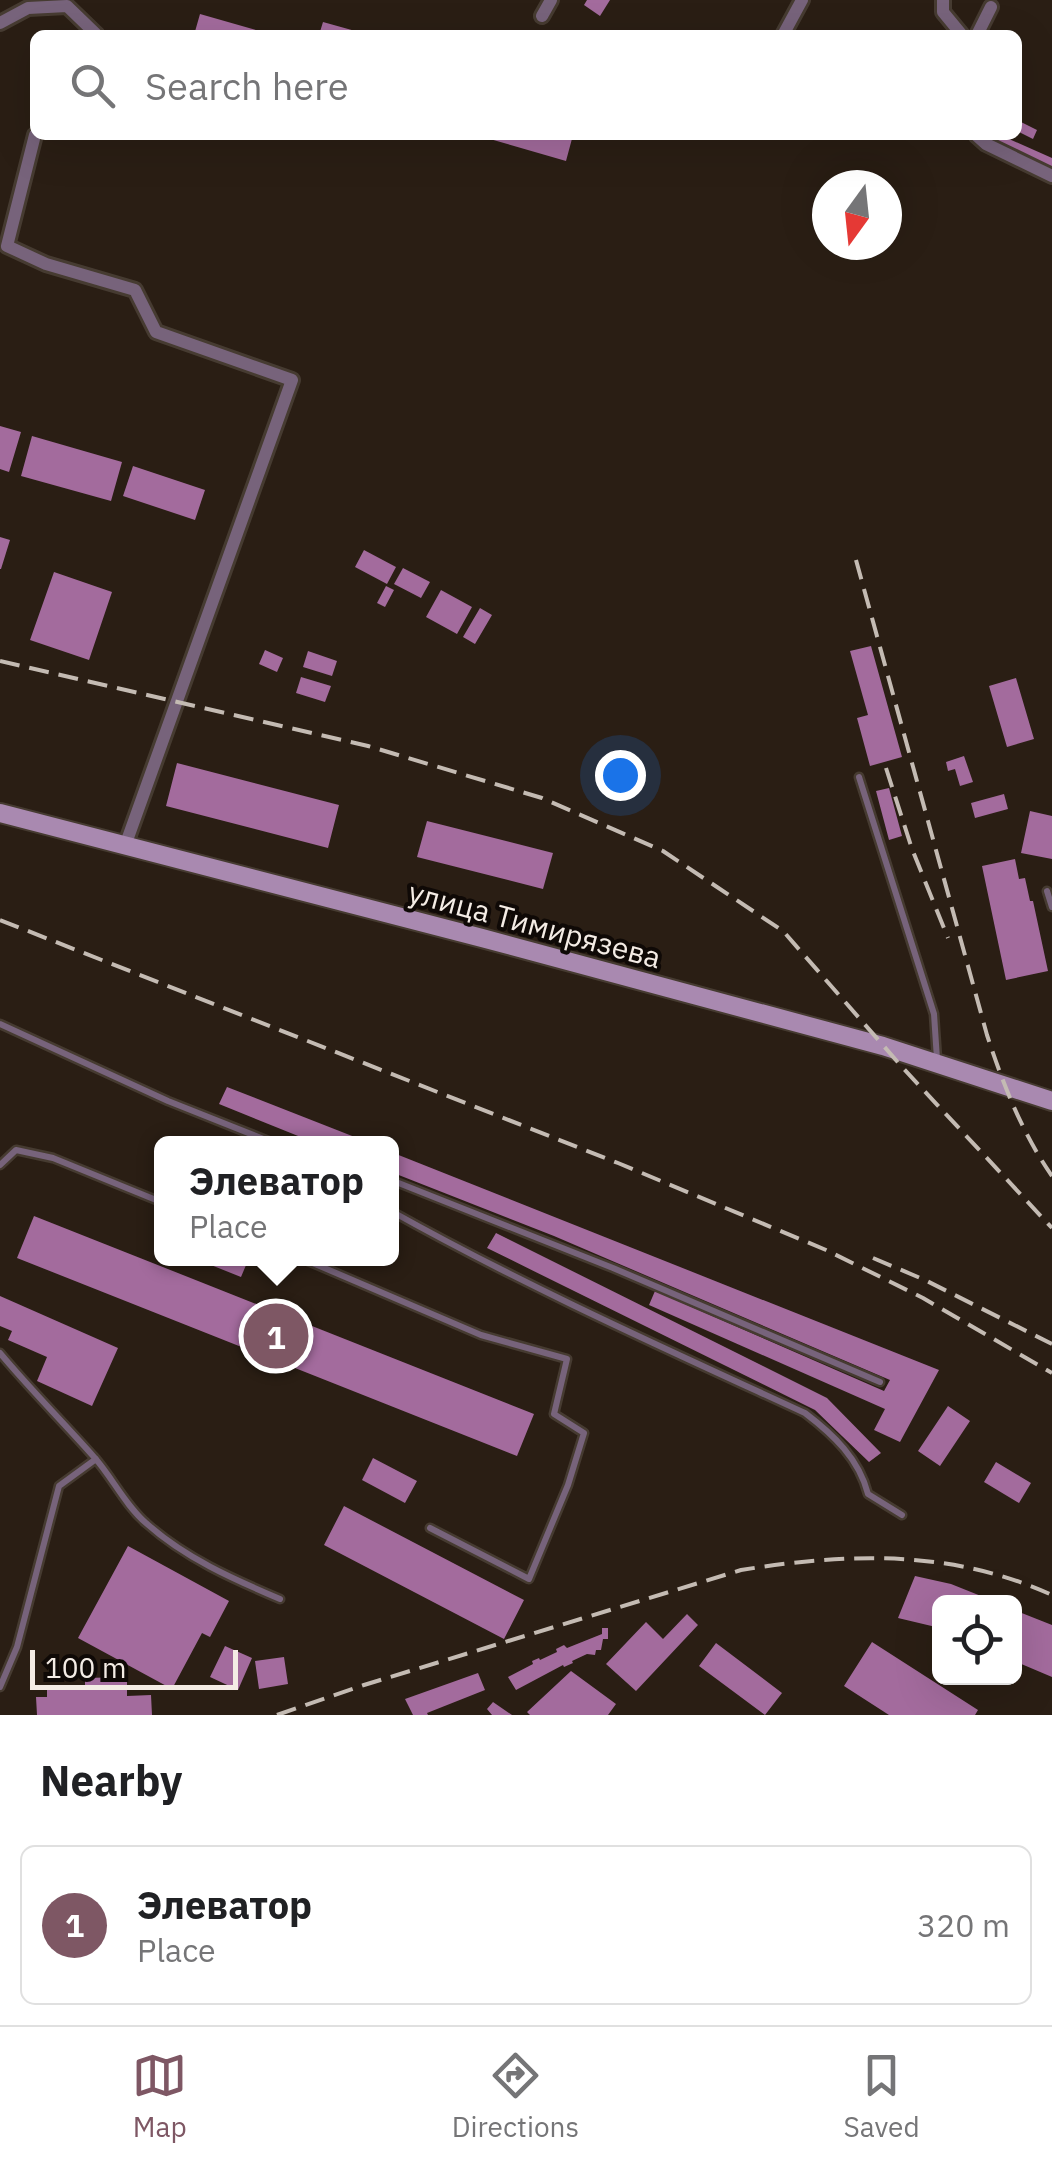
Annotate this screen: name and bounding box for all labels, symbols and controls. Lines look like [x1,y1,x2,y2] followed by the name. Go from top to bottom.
[30,30,1022,140] search box
[65,58,120,113] icon: search
[145,61,349,110] text: Search here
[812,170,902,260] north arrow
[595,750,646,801] your location
[405,872,665,976] street label: улица Тимирязева
[154,1136,399,1266] popup
[189,1156,364,1205] text: Элеватор
[189,1205,268,1247] text: Place
[244,1298,308,1374] pin: 1
[932,1595,1022,1685] map controls
[932,1595,1022,1685] button: locate
[30,1645,238,1690] scale bar
[45,1649,126,1686] text: 100 m
[40,1753,182,1808] text: Nearby
[137,1880,312,1929] text: Элеватор
[65,1904,84,1946] text: 1
[917,1904,1010,1946] text: 320 m
[137,1929,216,1971] text: Place
[132,2048,187,2145] tab: Map
[452,2048,579,2145] tab: Directions
[844,2048,920,2145] tab: Saved

